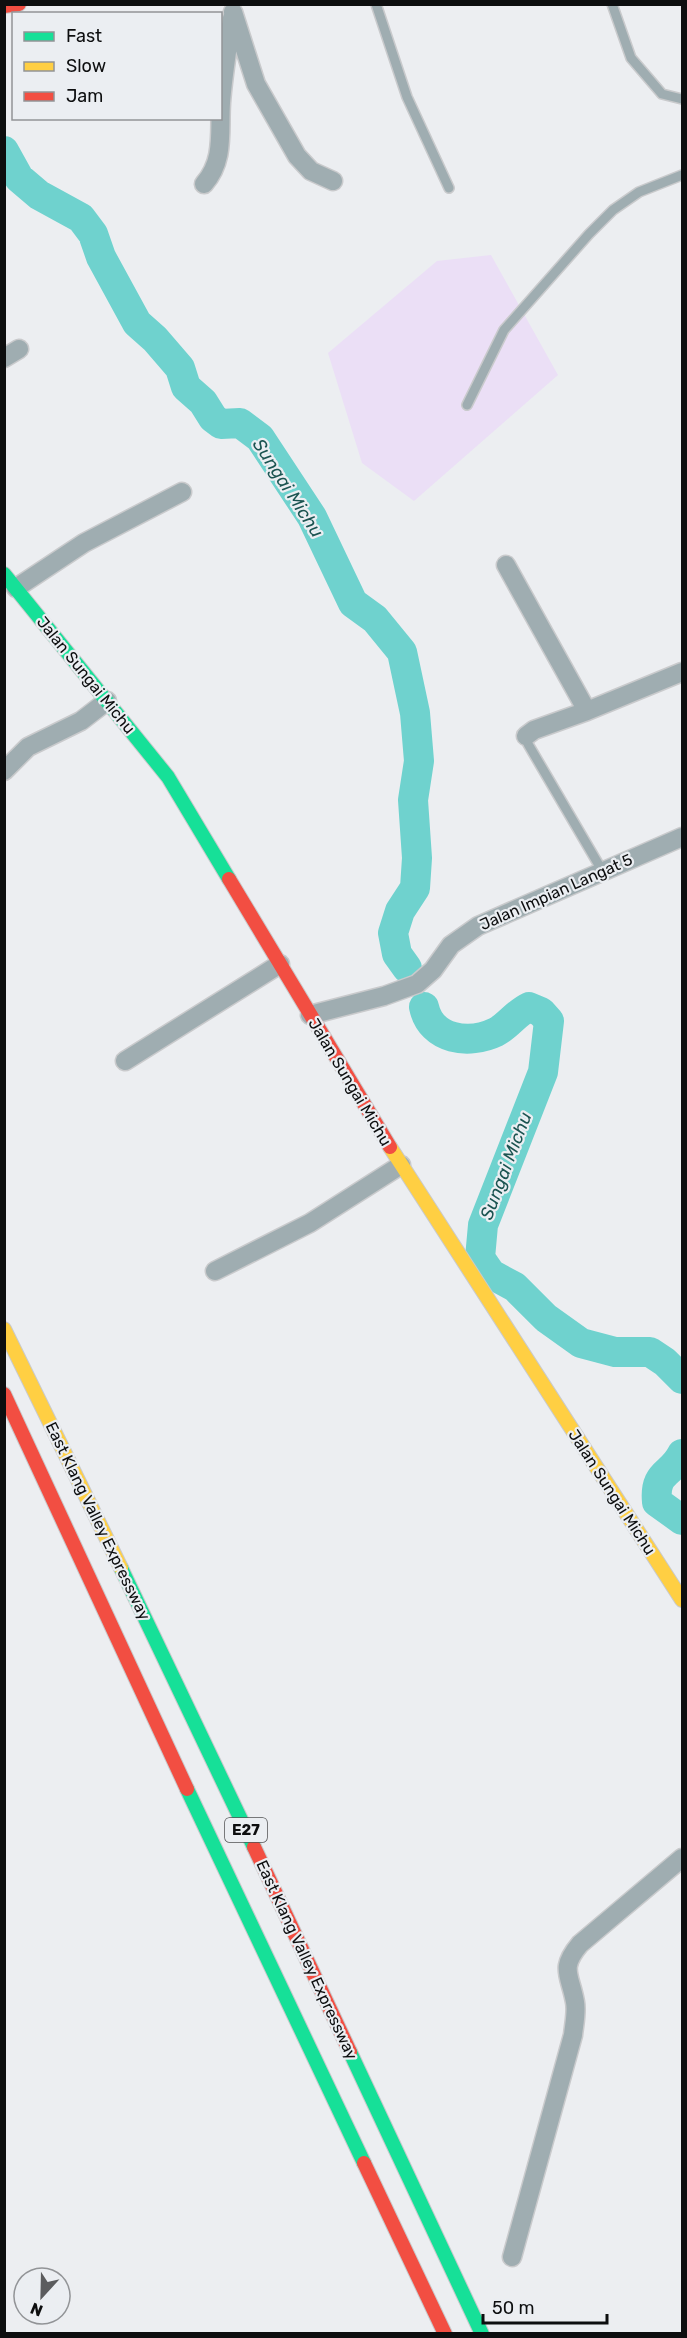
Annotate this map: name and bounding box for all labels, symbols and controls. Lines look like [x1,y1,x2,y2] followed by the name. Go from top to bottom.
[12,12,222,120] legend
[66,25,102,47] text: Fast
[66,55,106,77] text: Slow
[66,85,103,107] text: Jam
[248,434,328,542] water label: Sungai Michu
[33,612,139,738] street label: Jalan Sungai Michu
[477,850,635,934] street label: Jalan Impian Langat 5
[304,1015,396,1149] street label: Jalan Sungai Michu
[475,1109,537,1223] water label: Sungai Michu
[42,1419,154,1623] street label: East Klang Valley Expressway
[564,1426,660,1558] street label: Jalan Sungai Michu
[225,1818,267,1842] road number: E27
[252,1857,362,2063] street label: East Klang Valley Expressway
[12,2266,72,2326] north arrow
[483,2287,608,2325] scale bar
[492,2297,535,2319] text: 50 m
[28,2298,45,2320] text: N

